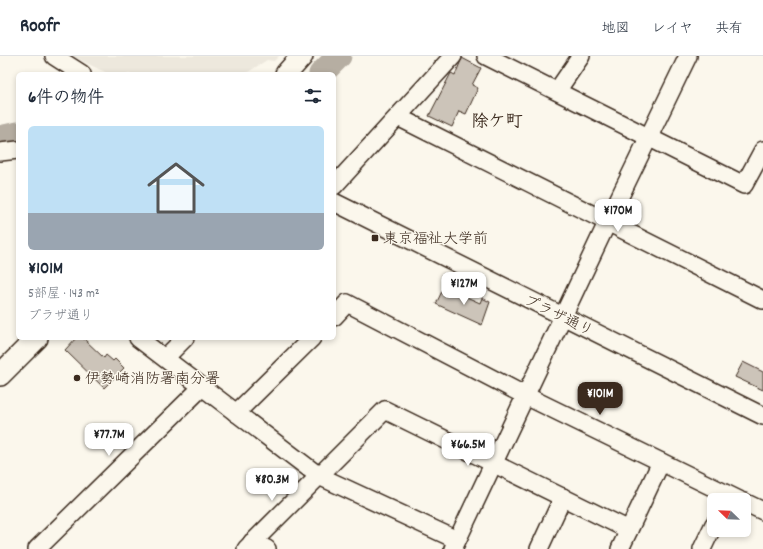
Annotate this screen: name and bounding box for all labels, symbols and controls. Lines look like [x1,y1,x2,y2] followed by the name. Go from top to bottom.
[20,14,60,41] text: Roofr
[602,19,630,39] text: 地図
[652,19,693,39] text: レイヤ
[715,19,743,39] text: 共有
[302,85,324,107] icon: filters
[28,87,104,111] text: 6件の物件
[472,111,523,135] district label: 除ケ町
[140,152,212,224] icon: home
[590,199,646,233] pin: ¥170M
[604,202,632,221] text: ¥170M
[383,229,488,251] place label: 東京福祉大学前
[370,233,380,243] marker: 東京福祉大学前
[28,258,63,282] text: ¥101M
[436,272,492,306] pin: ¥127M
[450,275,478,294] text: ¥127M
[28,285,100,304] text: 5部屋 · 143 m²
[520,290,597,343] street label: プラザ通り
[28,307,93,326] text: プラザ通り
[85,369,220,391] place label: 伊勢崎消防署南分署
[72,373,82,383] marker: 伊勢崎消防署南分署
[572,382,628,416] pin: ¥101M
[587,385,613,404] text: ¥101M
[76,423,142,457] pin: ¥77.7M
[93,426,125,445] text: ¥77.7M
[435,433,501,467] pin: ¥66.5M
[451,436,485,455] text: ¥66.5M
[239,468,305,502] pin: ¥80.3M
[255,471,289,490] text: ¥80.3M
[707,493,751,537] north arrow
[707,493,751,537] map controls

